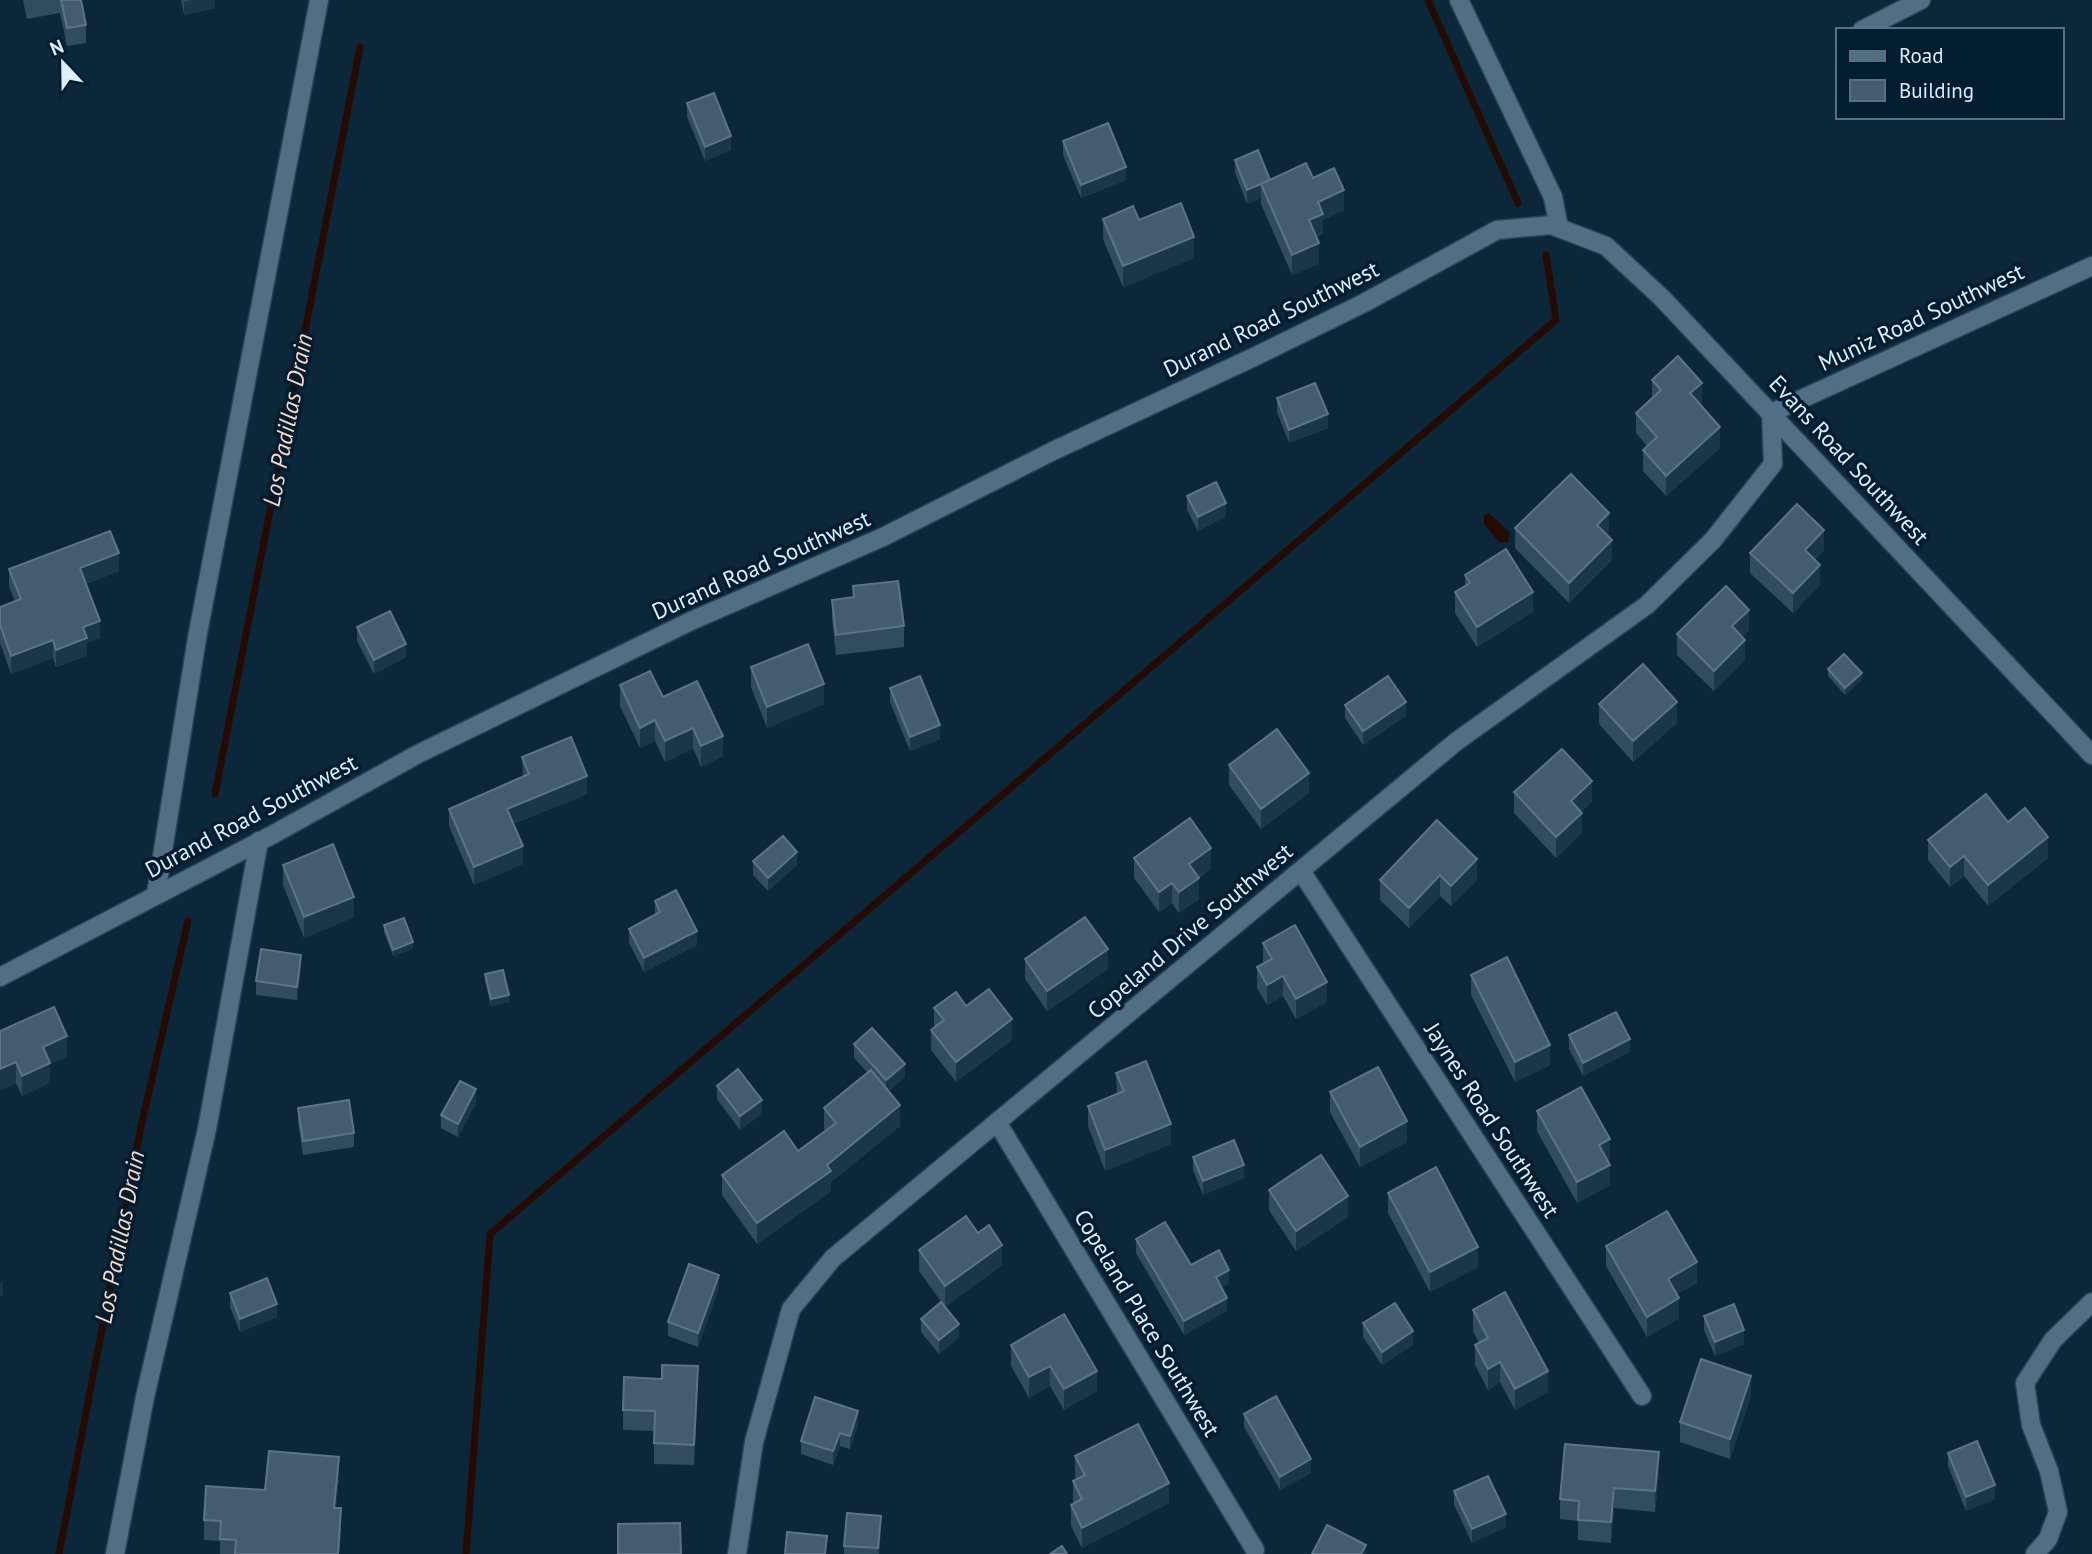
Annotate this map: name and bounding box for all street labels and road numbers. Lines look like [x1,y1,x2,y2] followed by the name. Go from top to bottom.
[1158,254,1383,383] street label: Durand Road Southwest
[1814,256,2028,377] street label: Muniz Road Southwest
[1763,369,1936,551] street label: Evans Road Southwest
[647,503,875,626] street label: Durand Road Southwest
[140,747,362,884] street label: Durand Road Southwest
[1081,836,1298,1025] street label: Copeland Drive Southwest
[1418,1016,1566,1223] street label: Jaynes Road Southwest
[1068,1204,1227,1442] street label: Copeland Place Southwest

